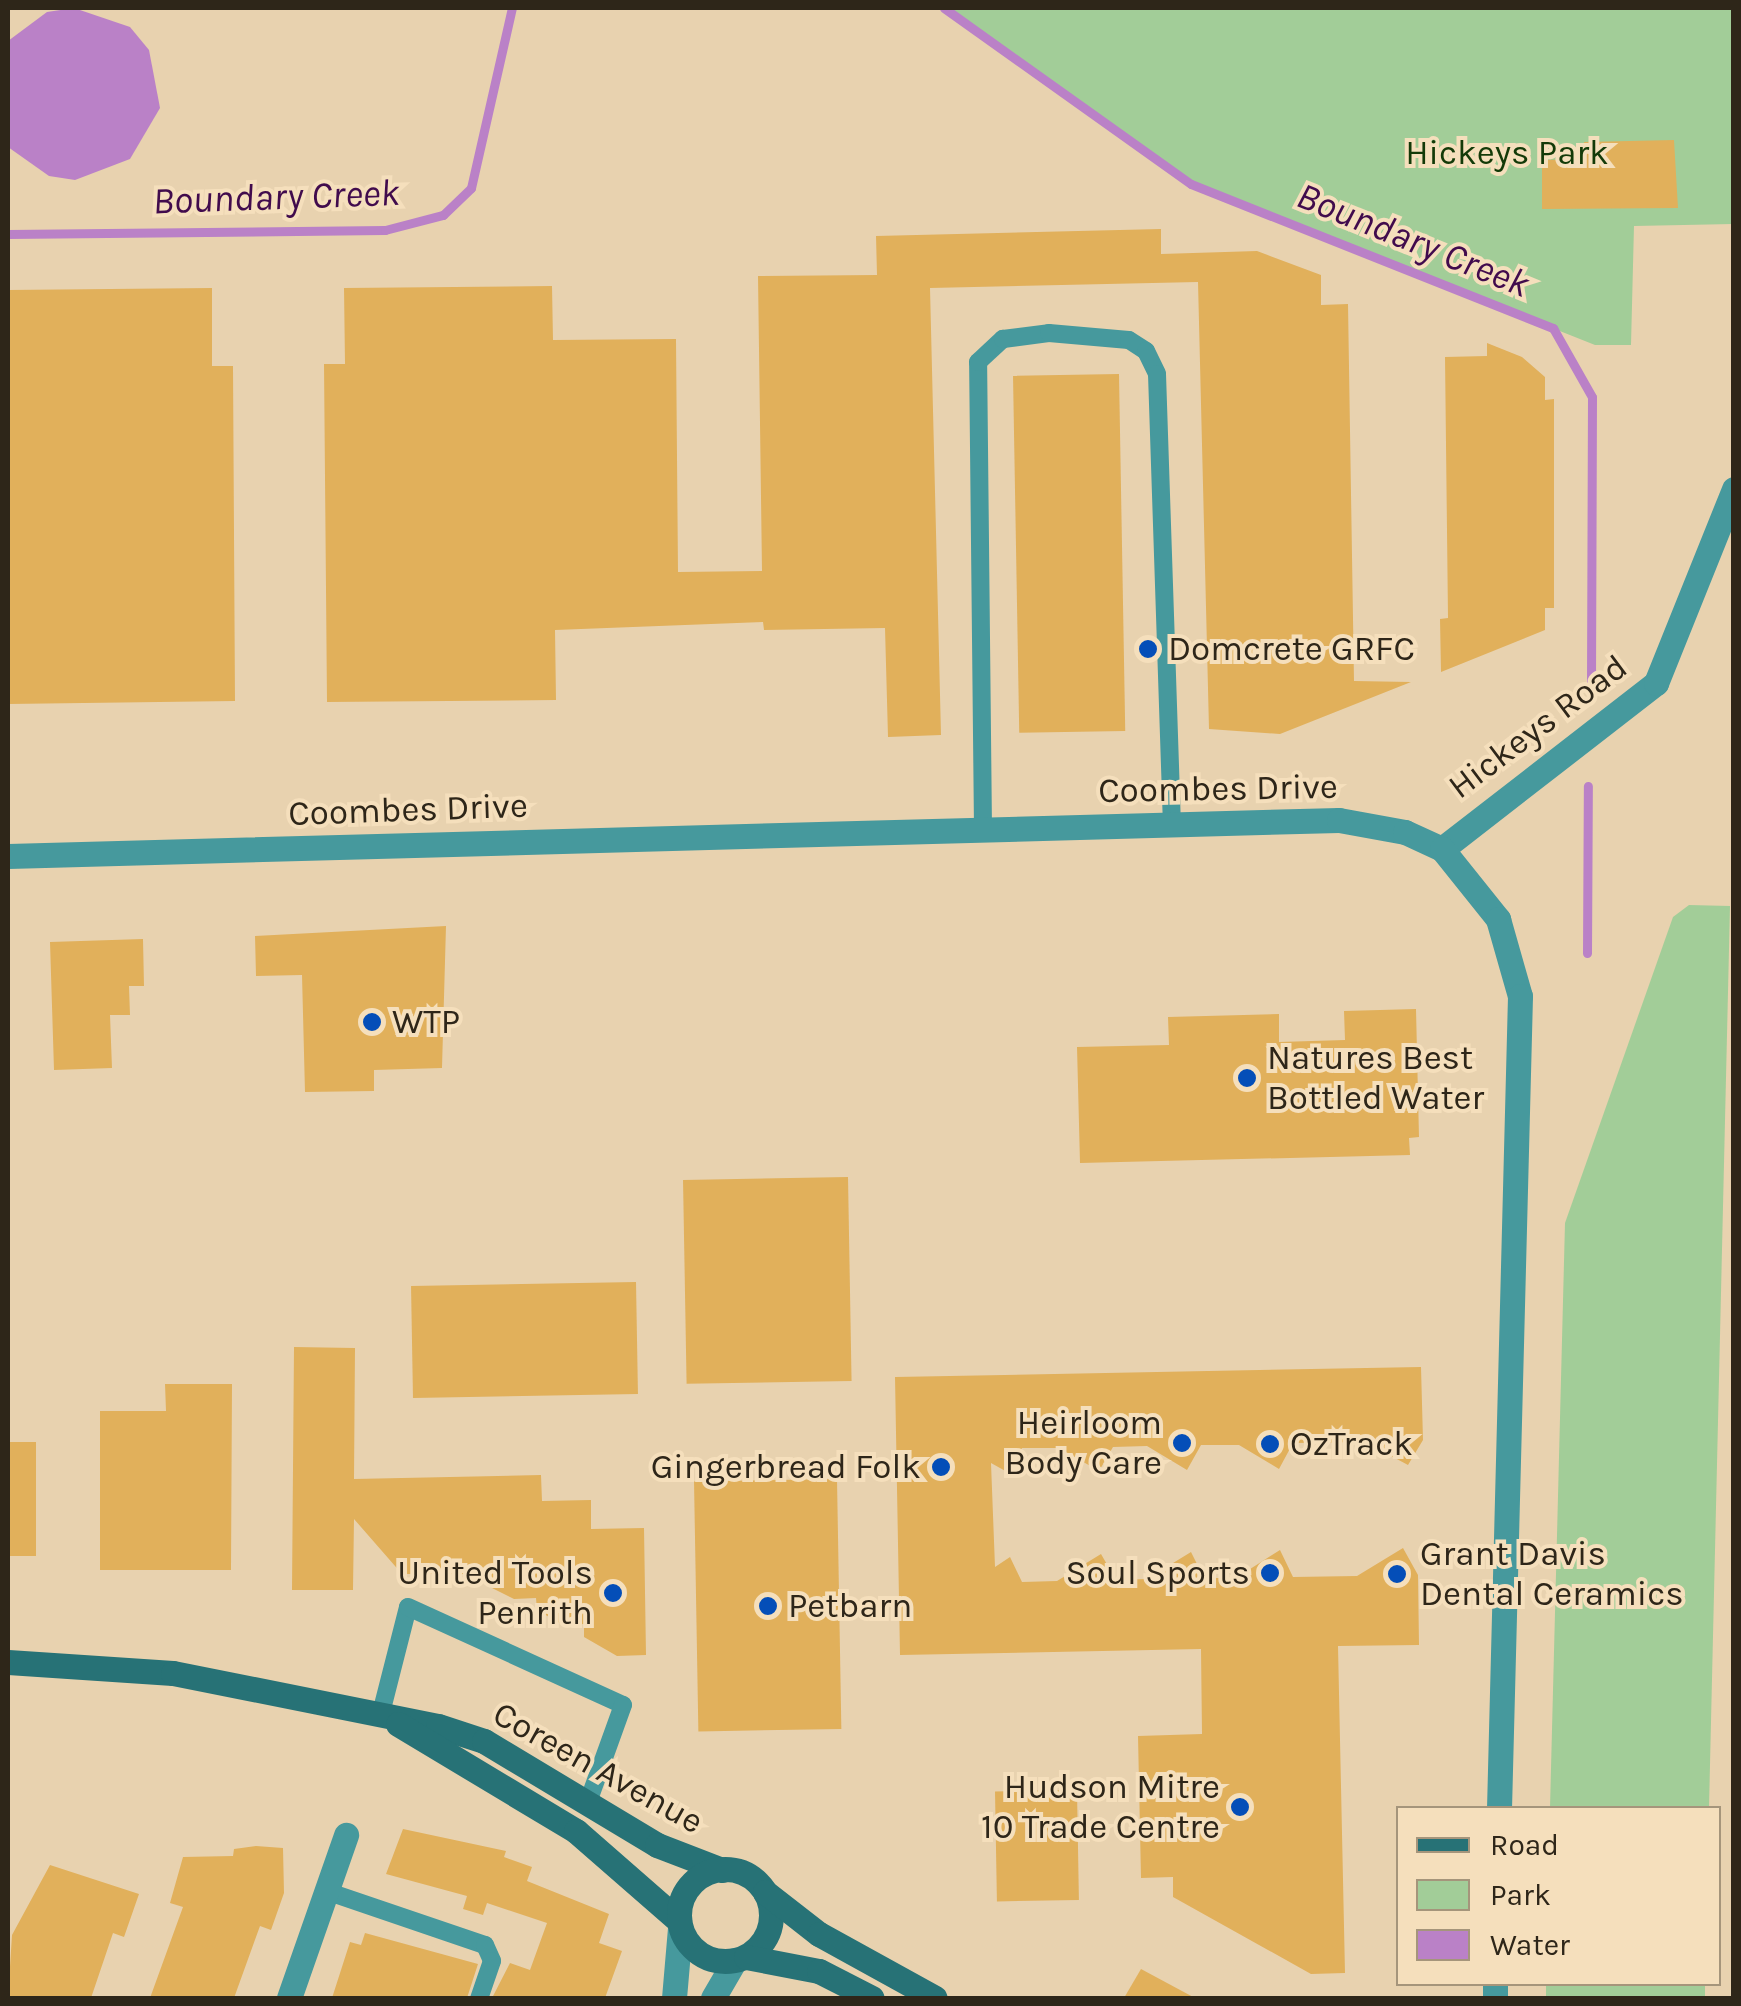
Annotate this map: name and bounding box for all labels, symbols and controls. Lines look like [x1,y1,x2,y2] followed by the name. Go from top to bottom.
[1405,132,1609,174] park label: Hickeys Park
[152,170,400,224] water label: Boundary Creek
[1290,173,1536,307] water label: Boundary Creek
[1168,628,1415,670] place label: Domcrete GRFC
[1137,638,1159,660] marker: Domcrete GRFC
[1440,646,1636,808] street label: Hickeys Road
[1098,766,1338,812] street label: Coombes Drive
[288,785,528,835] street label: Coombes Drive
[392,1001,460,1043] place label: WTP
[361,1011,383,1033] marker: WTP
[1267,1037,1484,1119] place label: Natures Best Bottled Water
[1236,1067,1258,1089] marker: Natures Best Bottled Water
[1004,1402,1162,1484] place label: Heirloom Body Care
[1290,1423,1413,1465] place label: OzTrack
[1171,1432,1193,1454] marker: Heirloom Body Care
[1259,1433,1281,1455] marker: OzTrack
[651,1446,921,1488] place label: Gingerbread Folk
[930,1456,952,1478] marker: Gingerbread Folk
[1420,1533,1684,1615] place label: Grant Davis Dental Ceramics
[397,1552,593,1634] place label: United Tools Penrith
[1065,1552,1250,1594] place label: Soul Sports
[1384,1561,1410,1587] marker: Grant Davis Dental Ceramics
[1259,1562,1281,1584] marker: Soul Sports
[602,1582,624,1604] marker: United Tools Penrith
[788,1585,912,1627] place label: Petbarn
[757,1595,779,1617] marker: Petbarn
[486,1693,710,1843] street label: Coreen Avenue
[981,1766,1220,1848] place label: Hudson Mitre 10 Trade Centre
[1229,1796,1251,1818] marker: Hudson Mitre 10 Trade Centre
[1396,1806,1721,1986] legend
[1490,1827,1559,1863] text: Road
[1490,1877,1551,1913] text: Park
[1490,1927,1570,1963] text: Water

